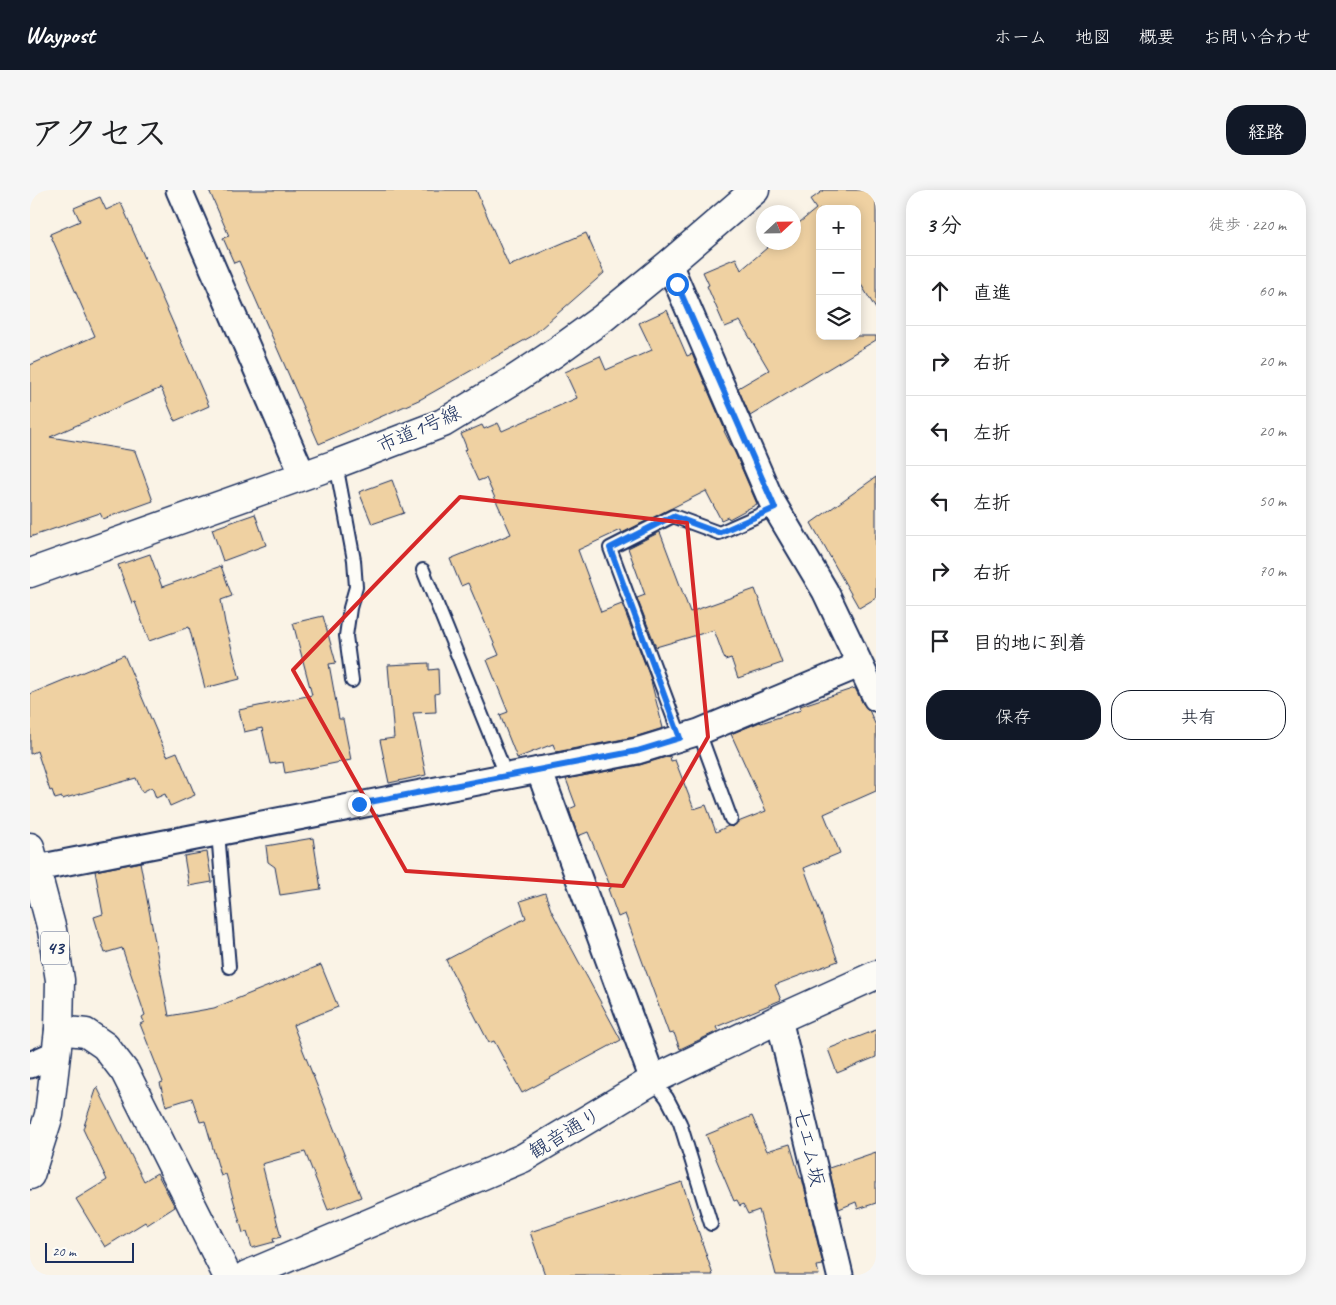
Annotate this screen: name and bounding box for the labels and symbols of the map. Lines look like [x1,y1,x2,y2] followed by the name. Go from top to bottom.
[756,205,801,250] north arrow
[666,273,689,296] route start
[373,399,465,459] street label: 市道1号線
[348,793,371,816] route end
[41,931,69,964] road number: 43
[524,1102,606,1164] street label: 観音通り
[788,1105,830,1189] street label: 七エム坂
[45,1240,134,1263] scale bar

